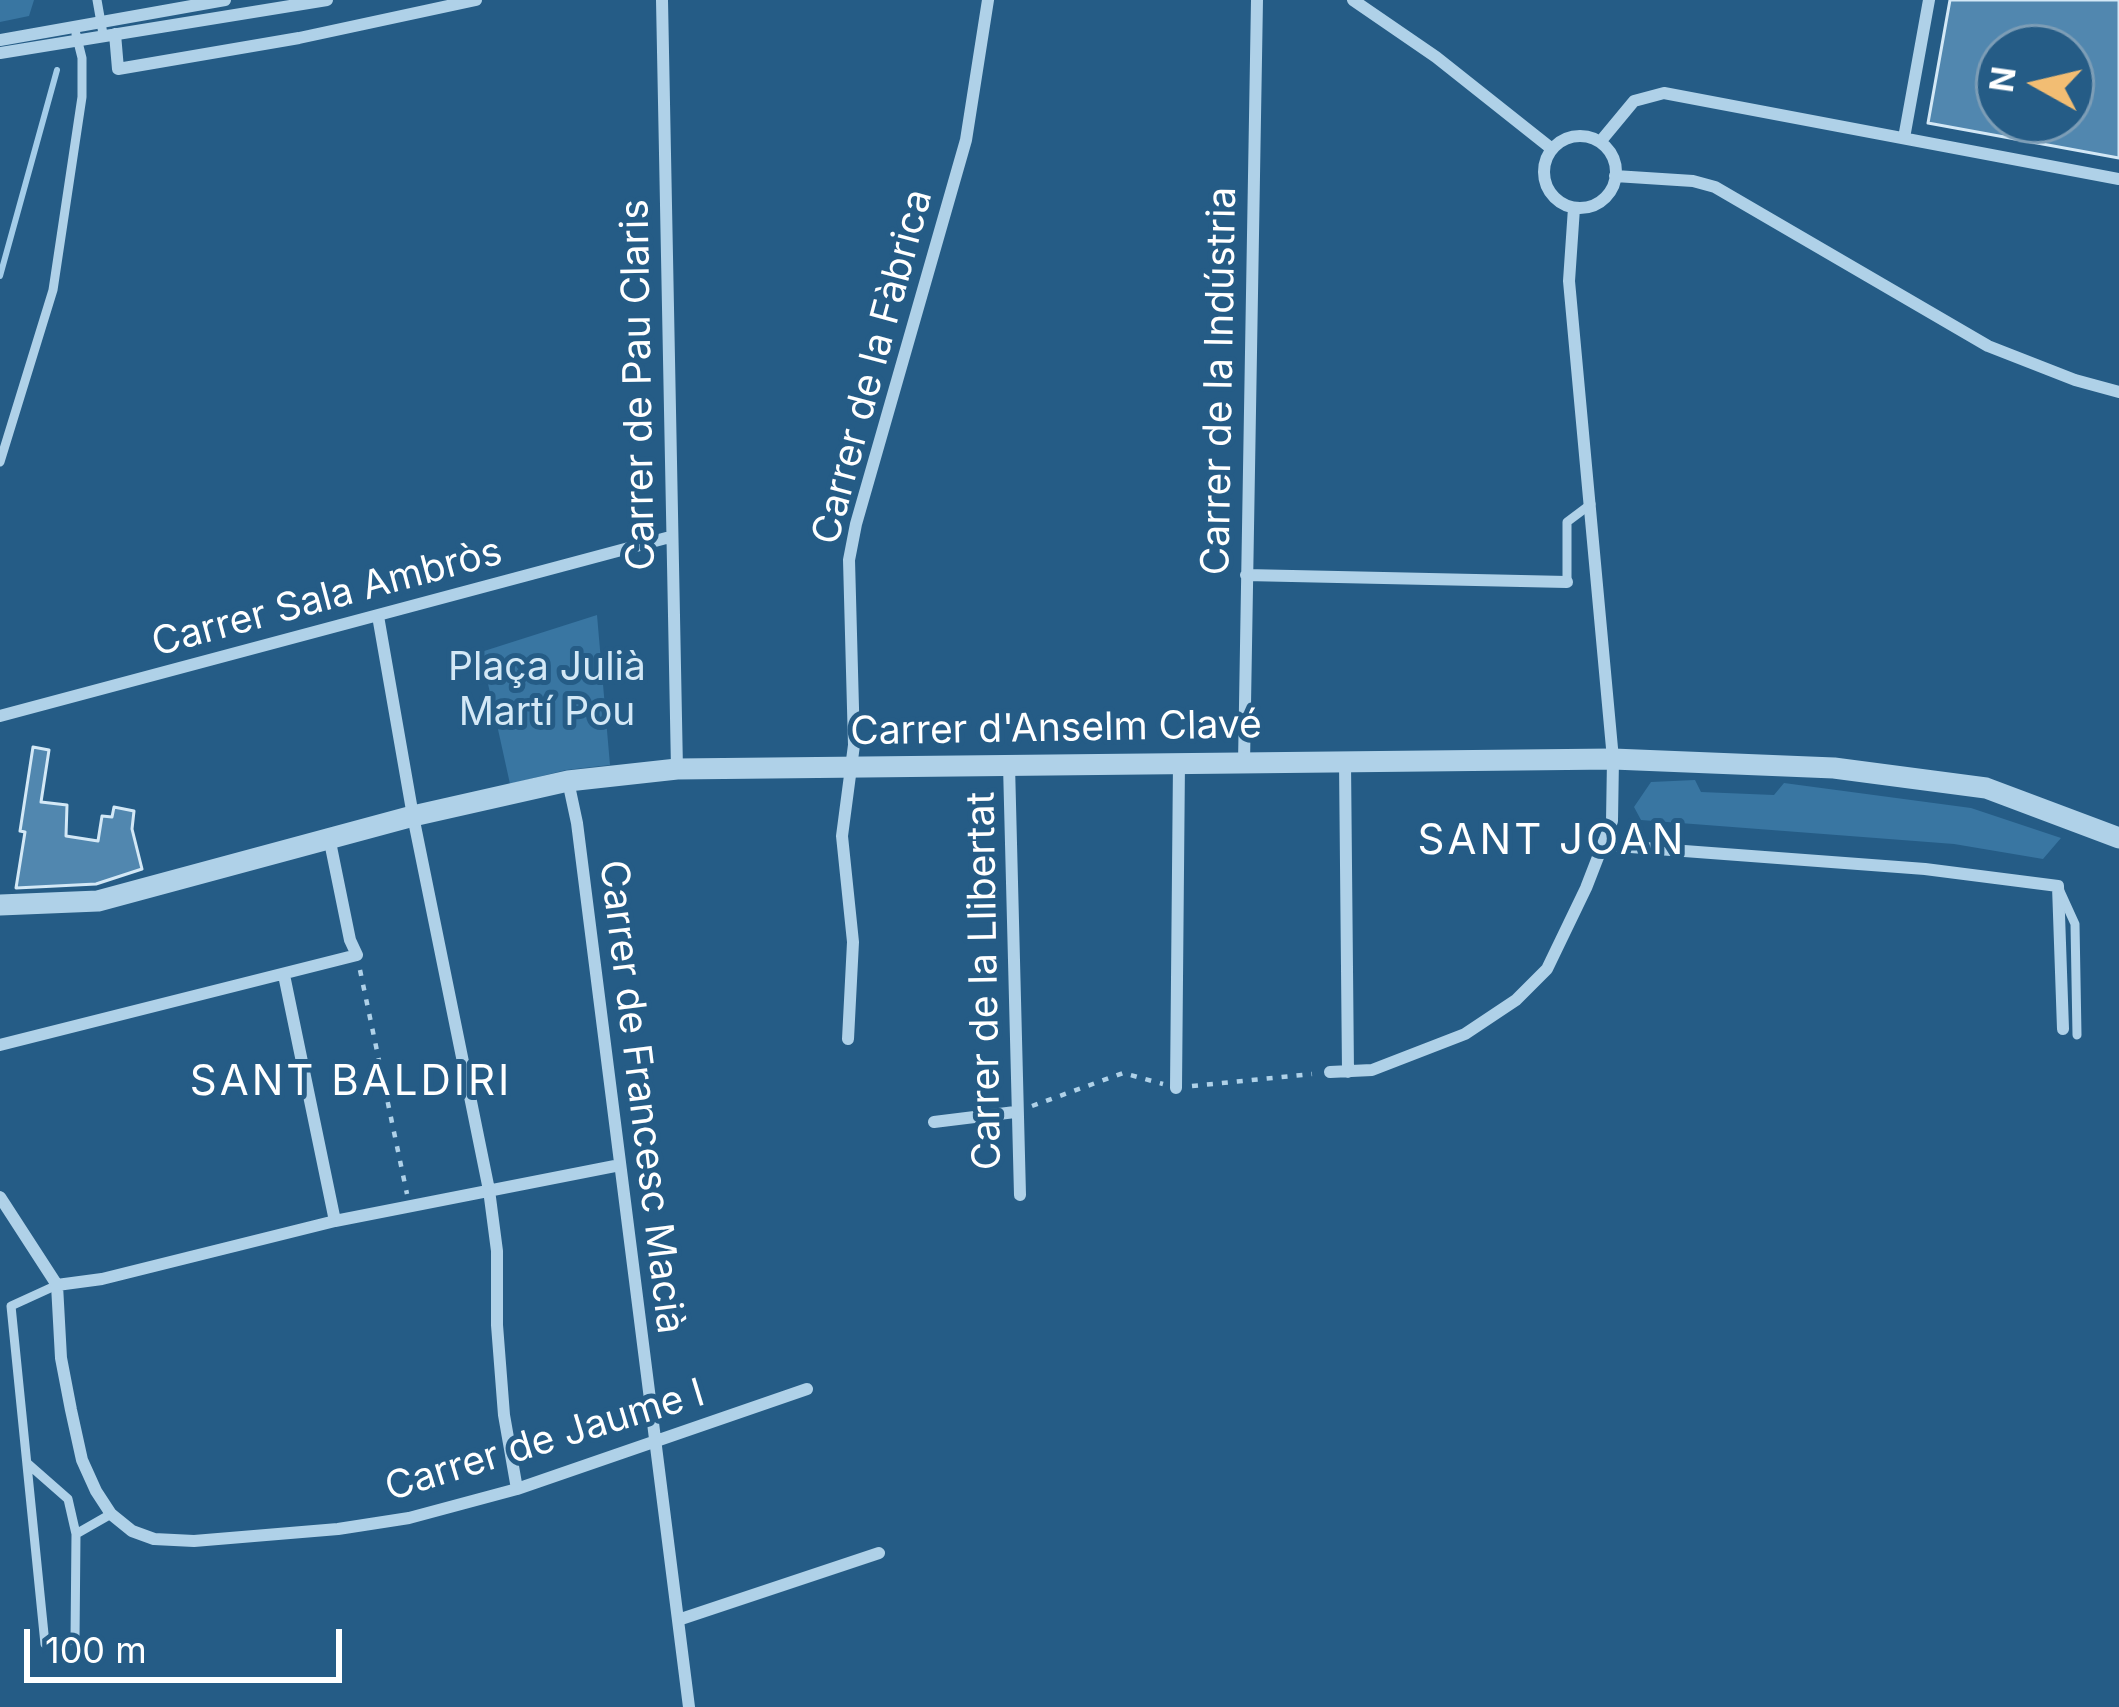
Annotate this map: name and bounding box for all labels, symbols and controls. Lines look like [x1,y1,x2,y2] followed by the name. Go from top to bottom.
[1975,24,2095,144] north arrow
[1981,64,2024,95] text: N
[803,185,943,549] street label: Carrer de la Fàbrica
[1193,186,1247,576] street label: Carrer de la Indústria
[612,199,666,571] street label: Carrer de Pau Claris
[147,529,507,667] street label: Carrer Sala Ambròs
[448,645,646,736] park label: Plaça Julià Martí Pou
[850,702,1262,756] street label: Carrer d'Anselm Clavé
[958,791,1012,1171] street label: Carrer de la Llibertat
[1418,816,1686,866] district label: SANT JOAN
[589,858,693,1336] street label: Carrer de Francesc Macià
[190,1057,512,1107] district label: SANT BALDIRI
[380,1370,710,1512] street label: Carrer de Jaume I
[30,1605,348,1679] scale bar
[45,1628,147,1672] text: 100 m

